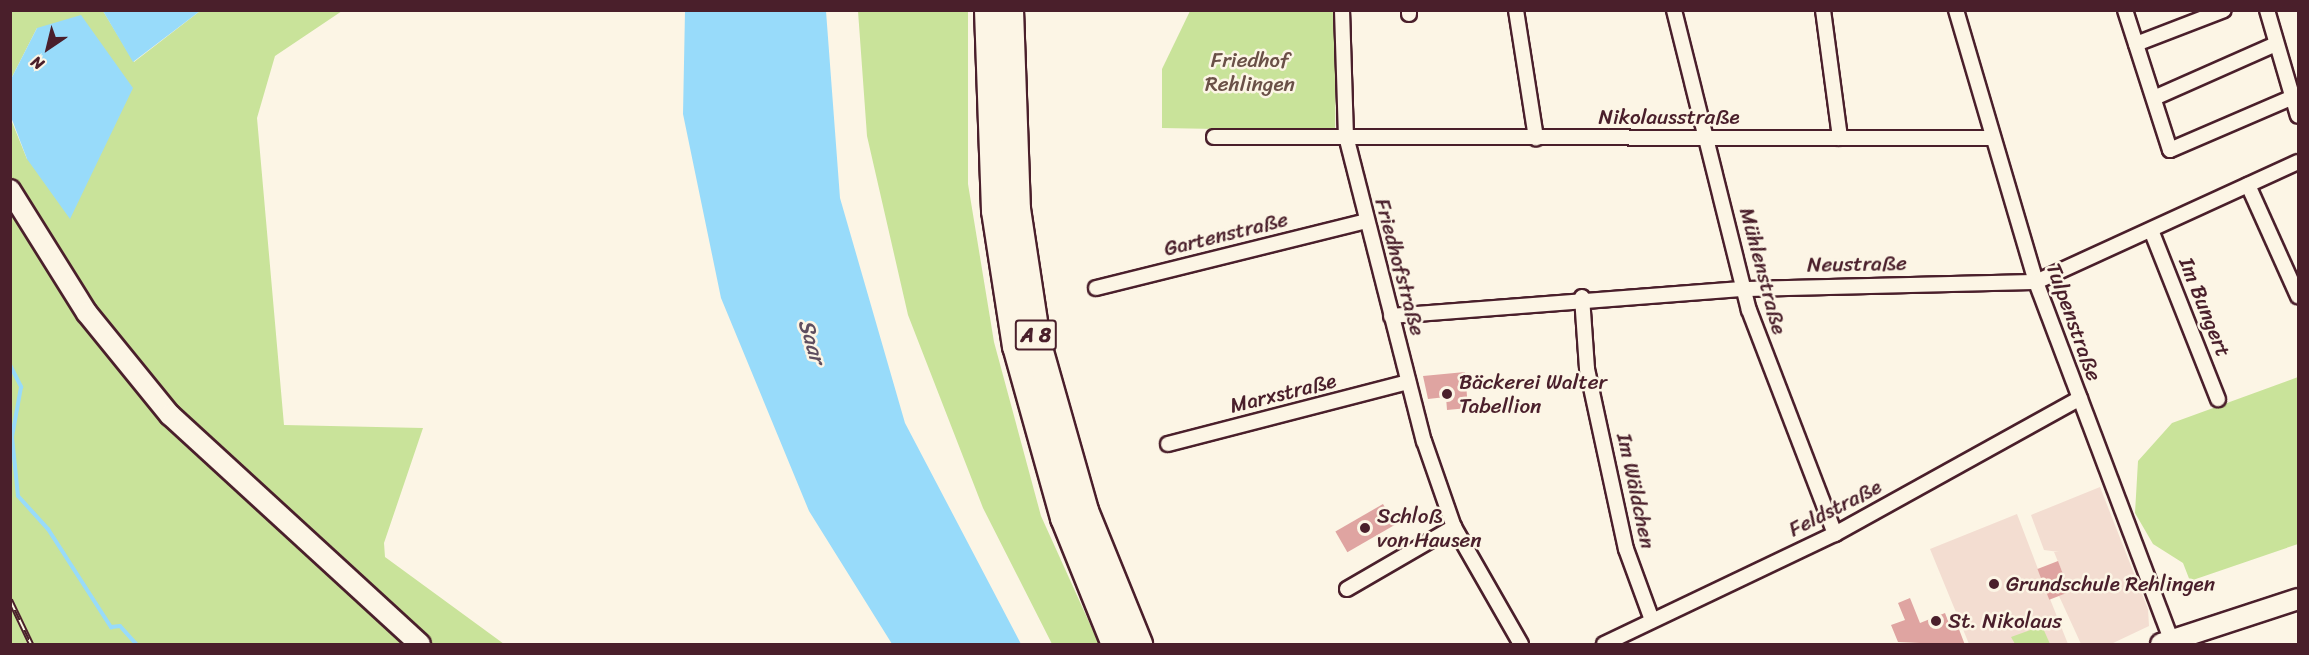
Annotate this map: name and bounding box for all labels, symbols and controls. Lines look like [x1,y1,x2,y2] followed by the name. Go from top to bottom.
[18,18,78,78] north arrow
[1205,47,1295,97] park label: Friedhof Rehlingen
[25,48,50,78] text: N
[1598,104,1740,130] street label: Nikolausstraße
[1370,196,1430,338] street label: Friedhofstraße
[1734,205,1792,337] street label: Mühlenstraße
[1161,206,1291,262] street label: Gartenstraße
[1807,251,1907,277] street label: Neustraße
[2174,254,2236,360] street label: Im Bungert
[2041,260,2107,384] street label: Tulpenstraße
[793,316,831,366] water label: Saar
[1014,318,1058,352] road number: A 8
[1227,368,1339,418] street label: Marxstraße
[1459,369,1607,419] place label: Bäckerei Walter Tabellion
[1440,387,1454,401] marker: Bäckerei Walter Tabellion
[1611,431,1661,551] street label: Im Wäldchen
[1784,474,1886,542] street label: Feldstraße
[1377,503,1482,553] place label: Schloß von Hausen
[1358,521,1372,535] marker: Schloß von Hausen
[2006,571,2215,597] place label: Grundschule Rehlingen
[1987,577,2001,591] marker: Grundschule Rehlingen
[1948,608,2061,634] place label: St. Nikolaus
[1929,614,1943,628] marker: St. Nikolaus

